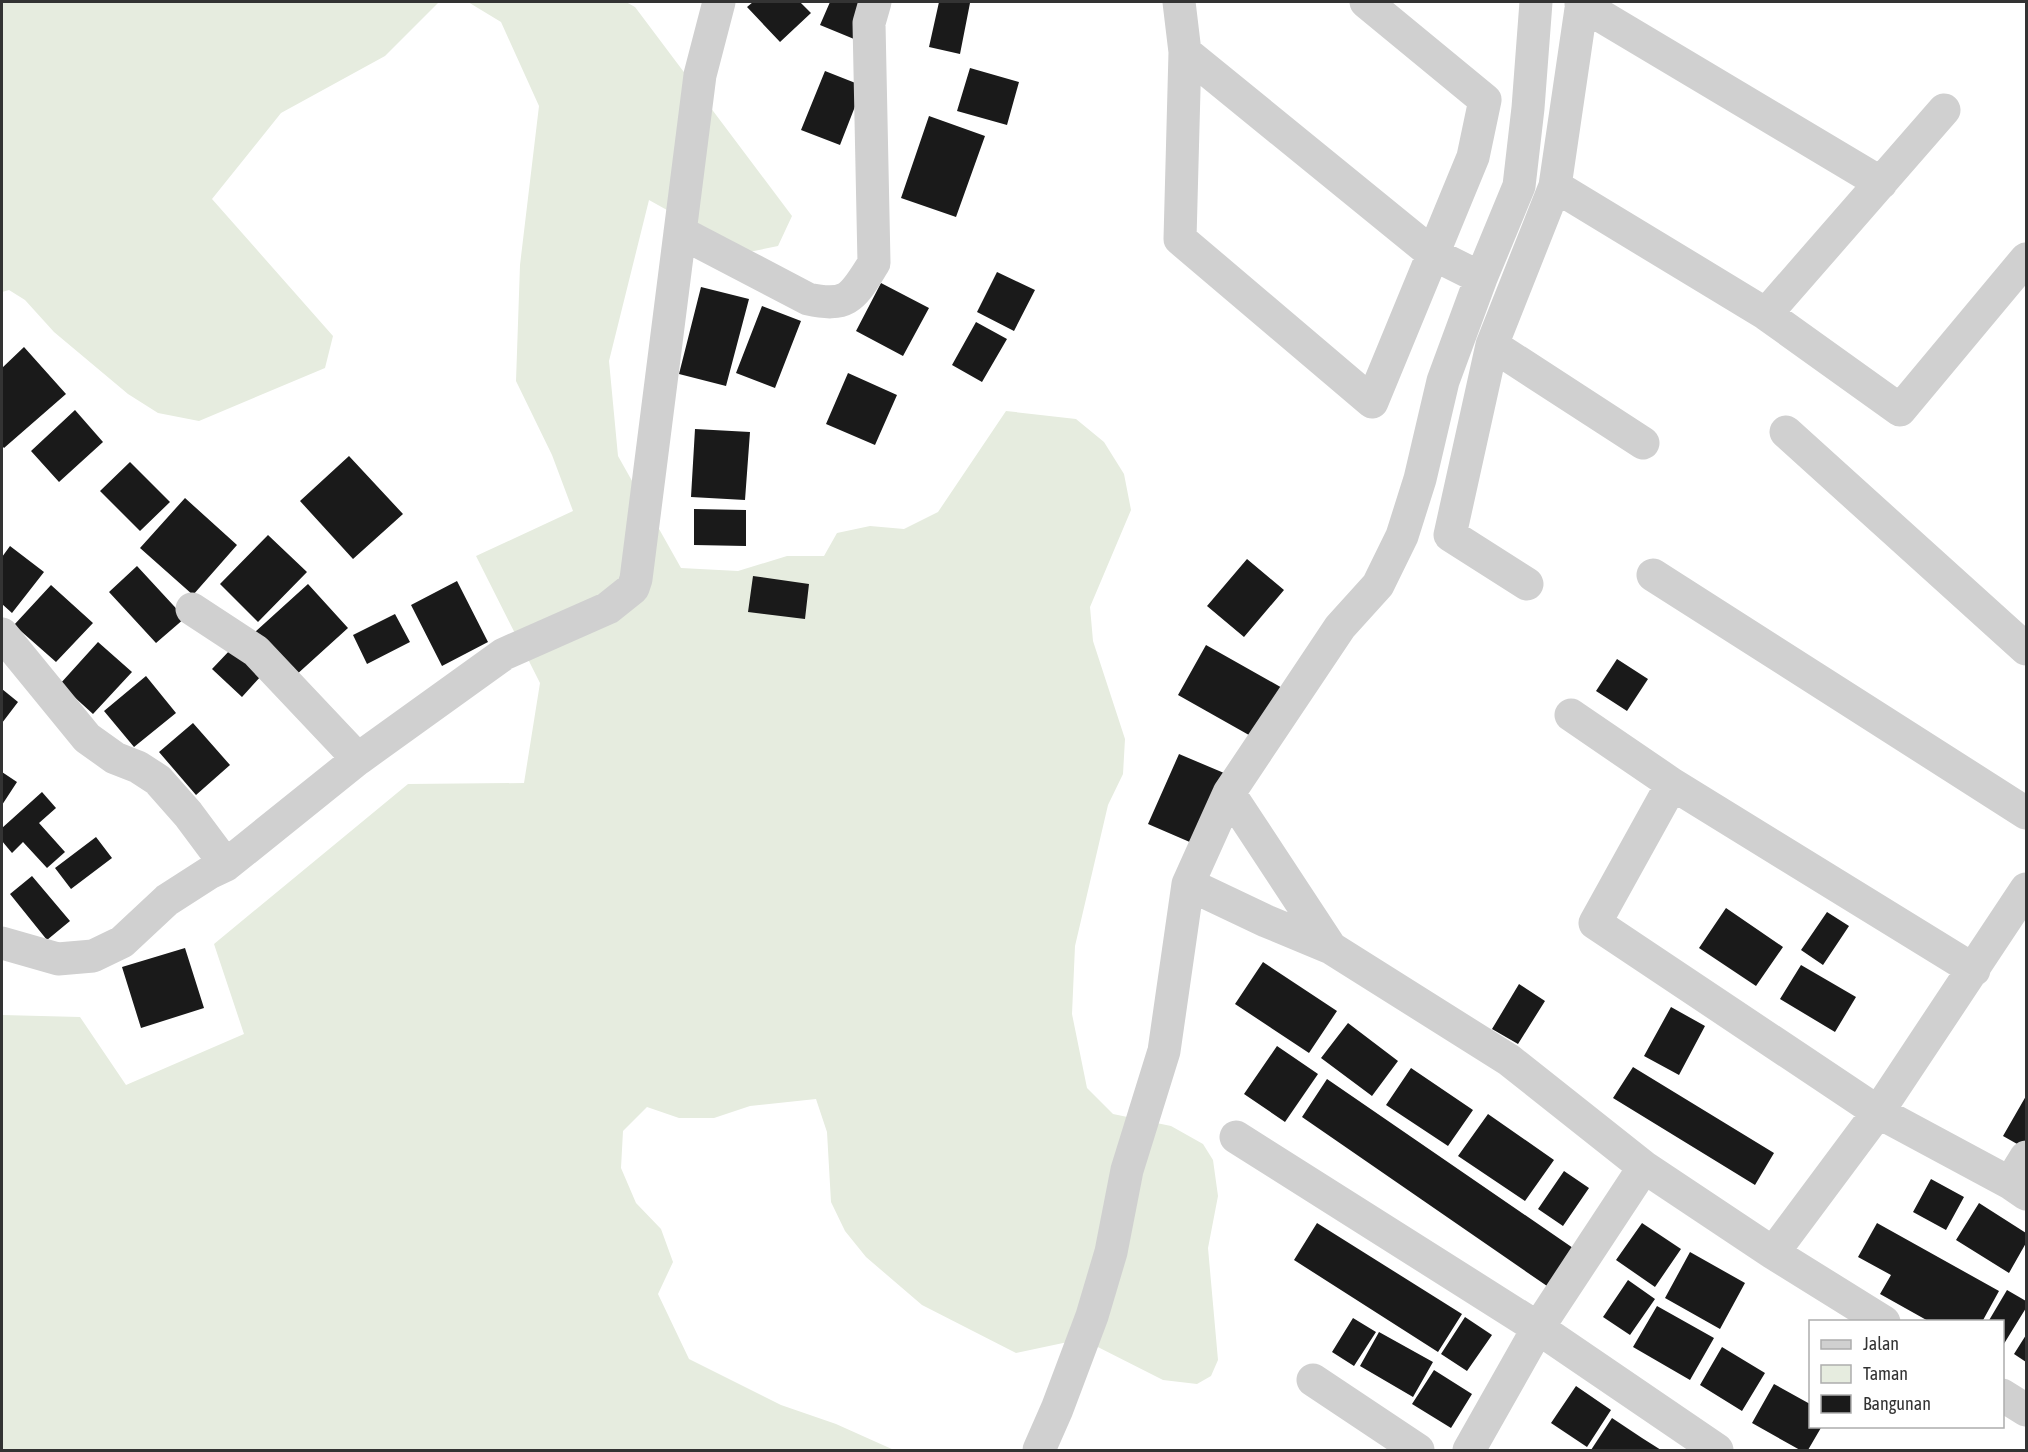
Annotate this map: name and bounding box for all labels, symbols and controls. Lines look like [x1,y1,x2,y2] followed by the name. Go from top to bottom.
[1809,1320,2004,1428] legend
[1863,1333,1899,1354] text: Jalan
[1863,1363,1908,1384] text: Taman
[1863,1393,1931,1414] text: Bangunan

